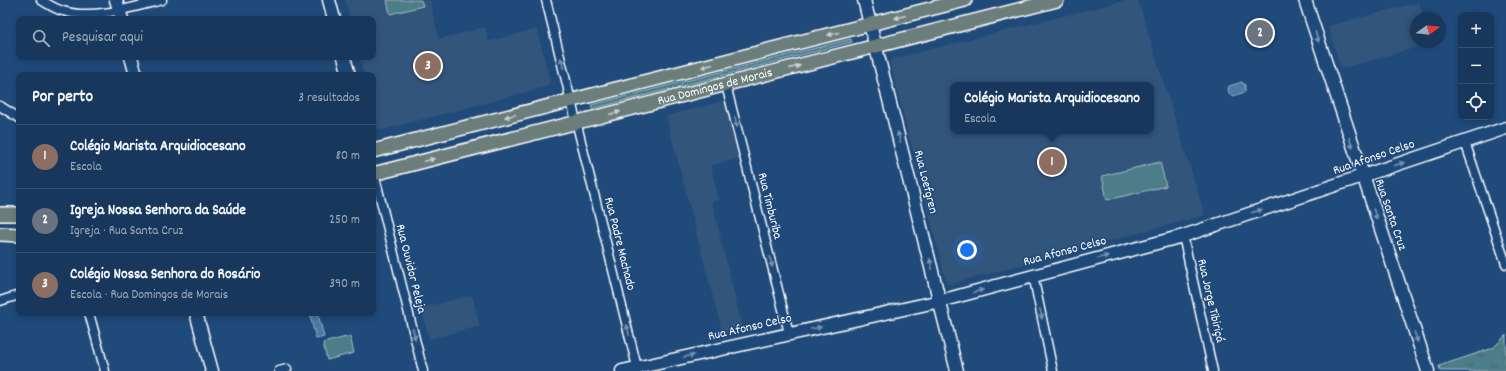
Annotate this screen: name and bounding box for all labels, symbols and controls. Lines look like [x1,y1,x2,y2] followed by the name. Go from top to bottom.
[1410,12,1446,48] north arrow
[1458,12,1494,120] map controls
[1458,12,1494,48] button: +
[894,14,906,20] one-way arrow
[16,16,376,60] search box
[1247,18,1273,48] pin: 2
[30,27,52,49] icon: search
[62,27,143,49] text: Pesquisar aqui
[1314,31,1320,43] one-way arrow
[827,32,840,38] one-way arrow
[1458,48,1494,84] button: −
[415,51,441,81] pin: 3
[559,56,565,68] one-way arrow
[656,63,775,111] street label: Rua Domingos de Morais
[701,63,713,69] one-way arrow
[789,63,801,69] one-way arrow
[950,82,1154,134] popup
[1458,84,1494,120] button: locate
[32,86,93,110] text: Por perto
[964,88,1140,110] text: Colégio Marista Arquidiocesano
[298,89,360,108] text: 3 resultados
[609,110,621,116] one-way arrow
[964,110,996,129] text: Escola
[503,113,515,119] one-way arrow
[733,117,739,129] one-way arrow
[896,131,902,144] one-way arrow
[1331,135,1418,181] street label: Rua Afonso Celso
[70,136,246,158] text: Colégio Marista Arquidiocesano
[1348,137,1354,149] one-way arrow
[44,147,46,166] text: 1
[336,147,360,166] text: 80 m
[1039,147,1065,177] pin: 1
[908,148,942,216] street label: Rua Loefgren
[423,157,435,163] one-way arrow
[70,158,102,177] text: Escola
[1394,161,1406,167] one-way arrow
[752,171,787,242] street label: Rua Timburiba
[1369,177,1411,253] street label: Rua Santa Cruz
[598,195,640,293] street label: Rua Padre Machado
[70,200,246,222] text: Igreja Nossa Senhora da Saúde
[1251,208,1263,214] one-way arrow
[1372,208,1378,220] one-way arrow
[42,211,48,230] text: 2
[329,211,360,230] text: 250 m
[70,222,183,241] text: Igreja · Rua Santa Cruz
[390,222,431,317] street label: Rua Ouvidor Peleja
[1021,232,1109,272] street label: Rua Afonso Celso
[957,240,977,260] your location
[1097,253,1109,259] one-way arrow
[769,256,775,268] one-way arrow
[927,257,933,270] one-way arrow
[1191,257,1229,345] street label: Rua Jorge Tibiriçá
[70,264,260,286] text: Colégio Nossa Senhora do Rosário
[42,275,48,294] text: 3
[329,275,360,294] text: 390 m
[70,286,228,305] text: Escola · Rua Domingos de Morais
[972,288,984,294] one-way arrow
[1038,307,1044,320] one-way arrow
[706,309,794,347] street label: Rua Afonso Celso
[625,324,631,336] one-way arrow
[810,324,822,330] one-way arrow
[411,328,417,340] one-way arrow
[1414,331,1420,343] one-way arrow
[683,353,695,359] one-way arrow

